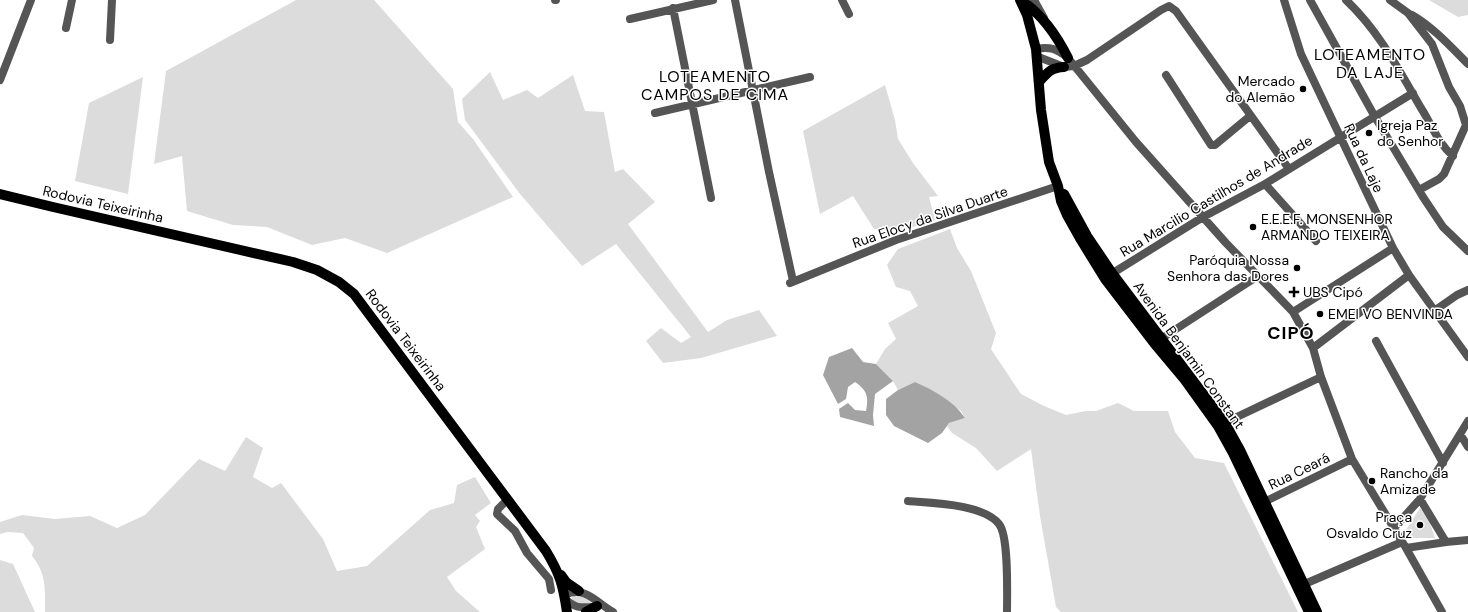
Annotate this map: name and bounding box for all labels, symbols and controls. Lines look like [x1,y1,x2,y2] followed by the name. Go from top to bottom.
[1314,44,1426,83] district label: LOTEAMENTO DA LAJE
[641,66,789,105] district label: LOTEAMENTO CAMPOS DE CIMA
[1225,72,1295,106] place label: Mercado do Alemão
[1298,84,1308,94] marker: Mercado do Alemão
[1377,116,1443,150] place label: Igreja Paz do Senhor
[1340,121,1388,195] street label: Rua da Laje
[1364,128,1374,138] marker: Igreja Paz do Senhor
[1116,131,1316,261] street label: Rua Marcilio Castilhos de Andrade
[41,181,165,227] street label: Rodovia Teixeirinha
[850,182,1010,252] street label: Rua Elocy da Silva Duarte
[1261,210,1393,244] place label: E.E.E.F. MONSENHOR ARMANDO TEIXEIRA
[1248,222,1258,232] marker: E.E.E.F. MONSENHOR ARMANDO TEIXEIRA
[1167,251,1289,285] place label: Paróquia Nossa Senhora das Dores
[1292,263,1302,273] marker: Paróquia Nossa Senhora das Dores
[1129,278,1249,432] street label: Avenida Benjamin Constant
[1303,283,1363,301] place label: UBS Cipó
[362,285,450,395] street label: Rodovia Teixeirinha
[1288,286,1300,298] marker: UBS Cipó
[1328,305,1453,323] place label: EMEI VO BENVINDA
[1315,309,1325,319] marker: EMEI VO BENVINDA
[1267,321,1315,345] district label: CIPÓ
[1265,448,1333,494] street label: Rua Ceará
[1380,464,1448,498] place label: Rancho da Amizade
[1367,476,1377,486] marker: Rancho da Amizade
[1326,508,1412,542] place label: Praça Osvaldo Cruz
[1415,520,1425,530] marker: Praça Osvaldo Cruz

